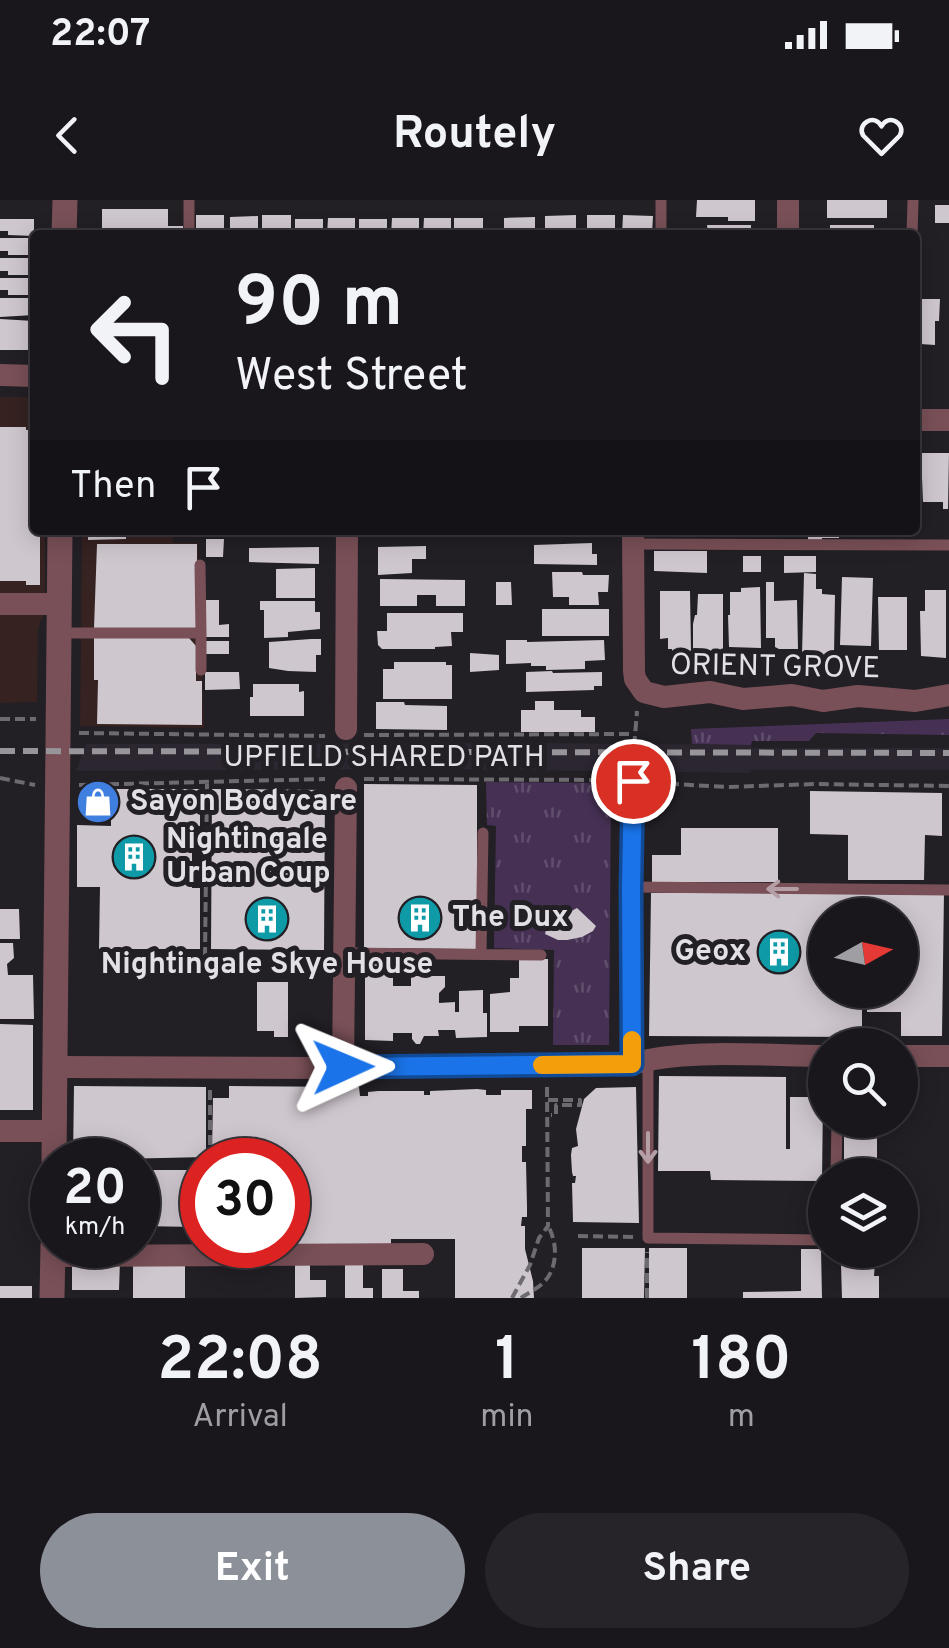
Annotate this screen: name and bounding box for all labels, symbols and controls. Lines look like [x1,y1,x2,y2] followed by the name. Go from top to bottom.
[50,11,150,60] text: 22:07
[393,107,556,164] text: Routely
[40,108,95,163] icon: back
[854,108,909,163] icon: heart
[235,262,403,351] text: 90 m
[70,270,200,400] icon: left
[235,349,468,406] text: West Street
[176,460,231,515] icon: arrive
[70,463,156,512] text: Then
[670,648,880,688] street label: ORIENT GROVE
[591,739,676,824] pin
[223,740,545,777] street label: UPFIELD SHARED PATH
[606,754,661,809] icon: arrive
[75,779,121,825] shop icon: Sayon Bodycare
[130,784,357,821] place label: Sayon Bodycare
[166,822,330,893] place label: Nightingale Urban Coup
[111,834,157,880] building icon: Nightingale Urban Coup
[766,880,798,898] one-way arrow
[397,895,443,941] building icon: The Dux
[244,896,290,942] building icon: Nightingale Skye House
[808,898,918,1008] north arrow
[808,898,918,1268] map controls
[452,900,569,937] place label: The Dux
[756,929,802,975] building icon: Geox
[675,934,746,971] place label: Geox
[101,947,433,984] place label: Nightingale Skye House
[291,1015,395,1119] position arrow
[808,1028,918,1138] button: search
[638,1132,658,1164] one-way arrow
[180,1138,310,1268] speed limit sign: 30
[808,1158,918,1268] button: layers
[63,1159,127,1222] text: 20
[65,1212,125,1244] text: km/h
[158,1325,323,1401] text: 22:08
[495,1325,519,1401] text: 1
[691,1325,791,1401] text: 180
[192,1398,288,1438] text: Arrival
[480,1398,534,1438] text: min
[728,1398,755,1438] text: m
[40,1513,465,1628] button: Exit
[485,1513,909,1628] button: Share

